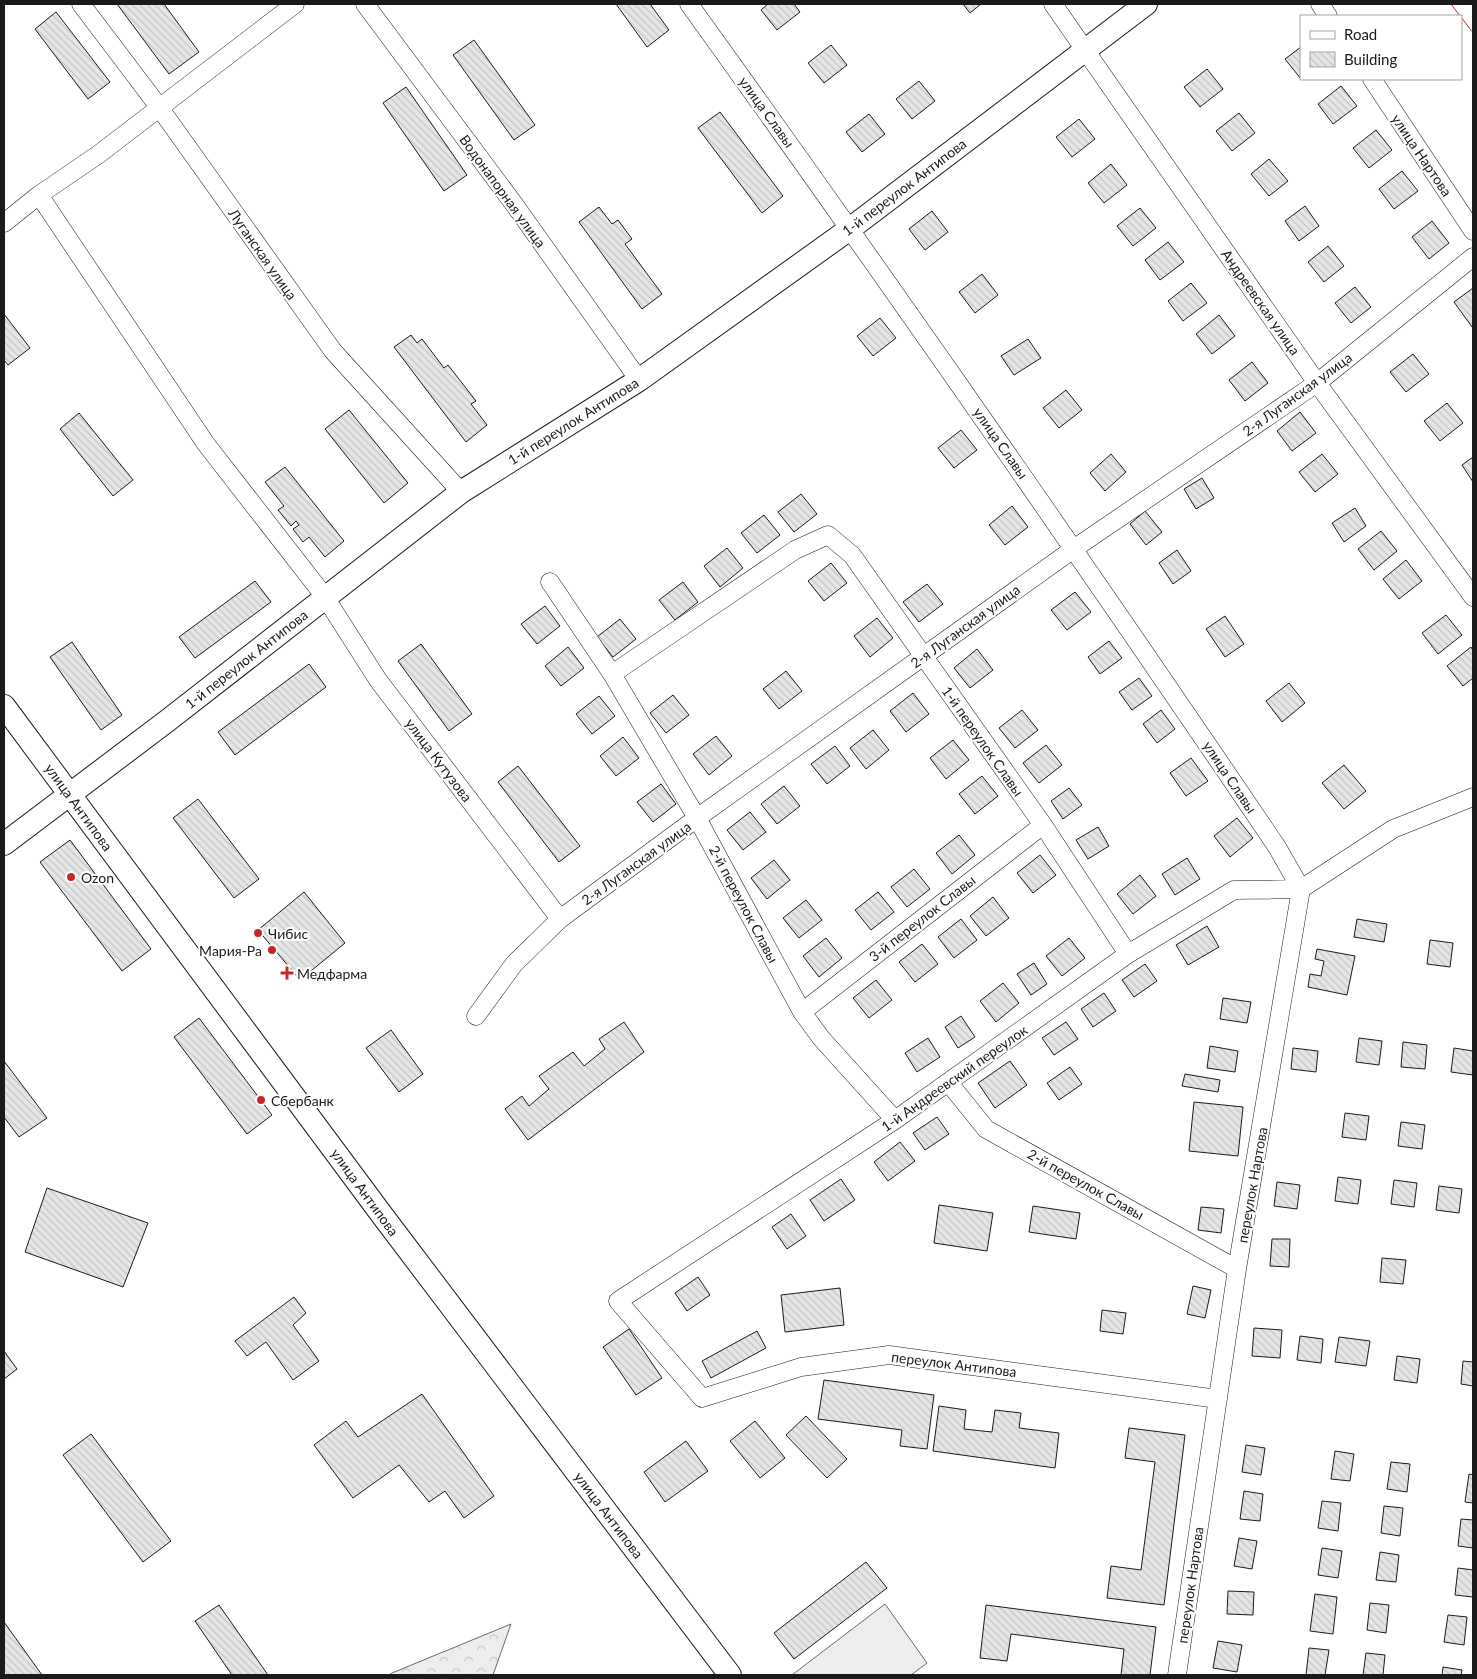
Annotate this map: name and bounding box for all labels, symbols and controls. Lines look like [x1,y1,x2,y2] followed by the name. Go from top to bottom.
[1300,15,1462,80] legend
[1344,25,1377,43] text: Road
[1344,50,1397,68] text: Building
[736,73,798,151] street label: улица Славы
[1388,111,1456,199] street label: улица Нартова
[456,131,550,251] street label: Водонапорная улица
[839,135,969,239] street label: 1-й переулок Антипова
[225,204,301,303] street label: Луганская улица
[1218,246,1304,358] street label: Андреевская улица
[1239,349,1355,439] street label: 2-я Луганская улица
[504,374,642,468] street label: 1-й переулок Антипова
[970,404,1032,482] street label: улица Славы
[907,581,1023,671] street label: 2-я Луганская улица
[181,606,311,712] street label: 1-й переулок Антипова
[939,683,1027,799] street label: 1-й переулок Славы
[402,715,476,805] street label: улица Кутузова
[1200,738,1260,816] street label: улица Славы
[42,760,116,854] street label: улица Антипова
[578,818,694,908] street label: 2-я Луганская улица
[706,842,782,966] street label: 2-й переулок Славы
[81,869,114,886] place label: Ozon
[65,871,77,883] marker: Ozon
[865,871,979,965] street label: 3-й переулок Славы
[268,925,308,942] place label: Чибис
[252,927,264,939] marker: Чибис
[199,942,262,959] place label: Мария-Ра
[266,944,278,956] marker: Мария-Ра
[297,965,367,982] place label: Медфарма
[281,967,293,979] marker: Медфарма
[878,1021,1031,1135] street label: 1-й Андреевский переулок
[271,1092,335,1109] place label: Сбербанк
[255,1094,267,1106] marker: Сбербанк
[1233,1126,1271,1244] street label: переулок Нартова
[328,1145,402,1239] street label: улица Антипова
[1025,1145,1147,1223] street label: 2-й переулок Славы
[890,1348,1018,1380] street label: переулок Антипова
[571,1468,647,1562] street label: улица Антипова
[1173,1526,1207,1644] street label: переулок Нартова

